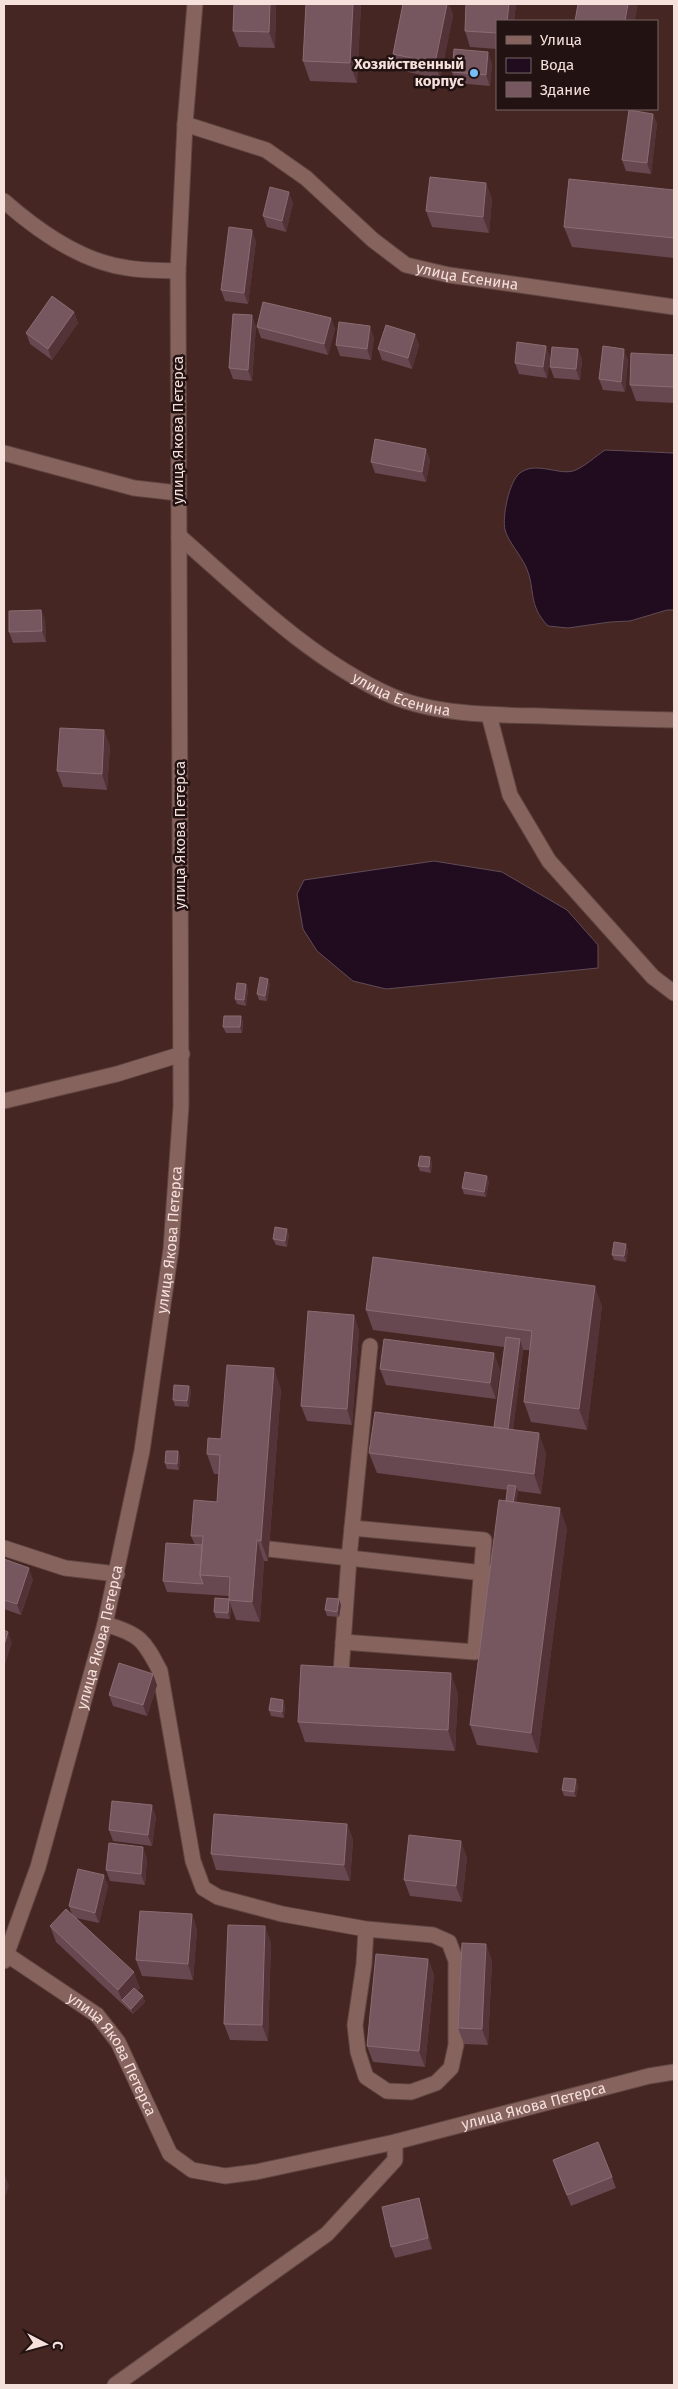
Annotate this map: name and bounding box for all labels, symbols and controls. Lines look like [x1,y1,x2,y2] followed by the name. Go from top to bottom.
[496,20,658,110] legend
[540,31,582,49] text: Улица
[353,55,465,90] place label: Хозяйственный корпус
[540,56,574,74] text: Вода
[468,67,480,79] marker: Хозяйственный корпус
[540,81,590,99] text: Здание
[414,259,520,294] street label: улица Есенина
[169,356,187,504] street label: улица Якова Петерса
[349,668,452,720] street label: улица Есенина
[171,761,189,909] street label: улица Якова Петерса
[153,1165,186,1315] street label: улица Якова Петерса
[73,1563,126,1711] street label: улица Якова Петерса
[64,1989,160,2119] street label: улица Якова Петерса
[460,2079,608,2133] street label: улица Якова Петерса
[20,2319,70,2369] north arrow
[49,2340,66,2350] text: С

